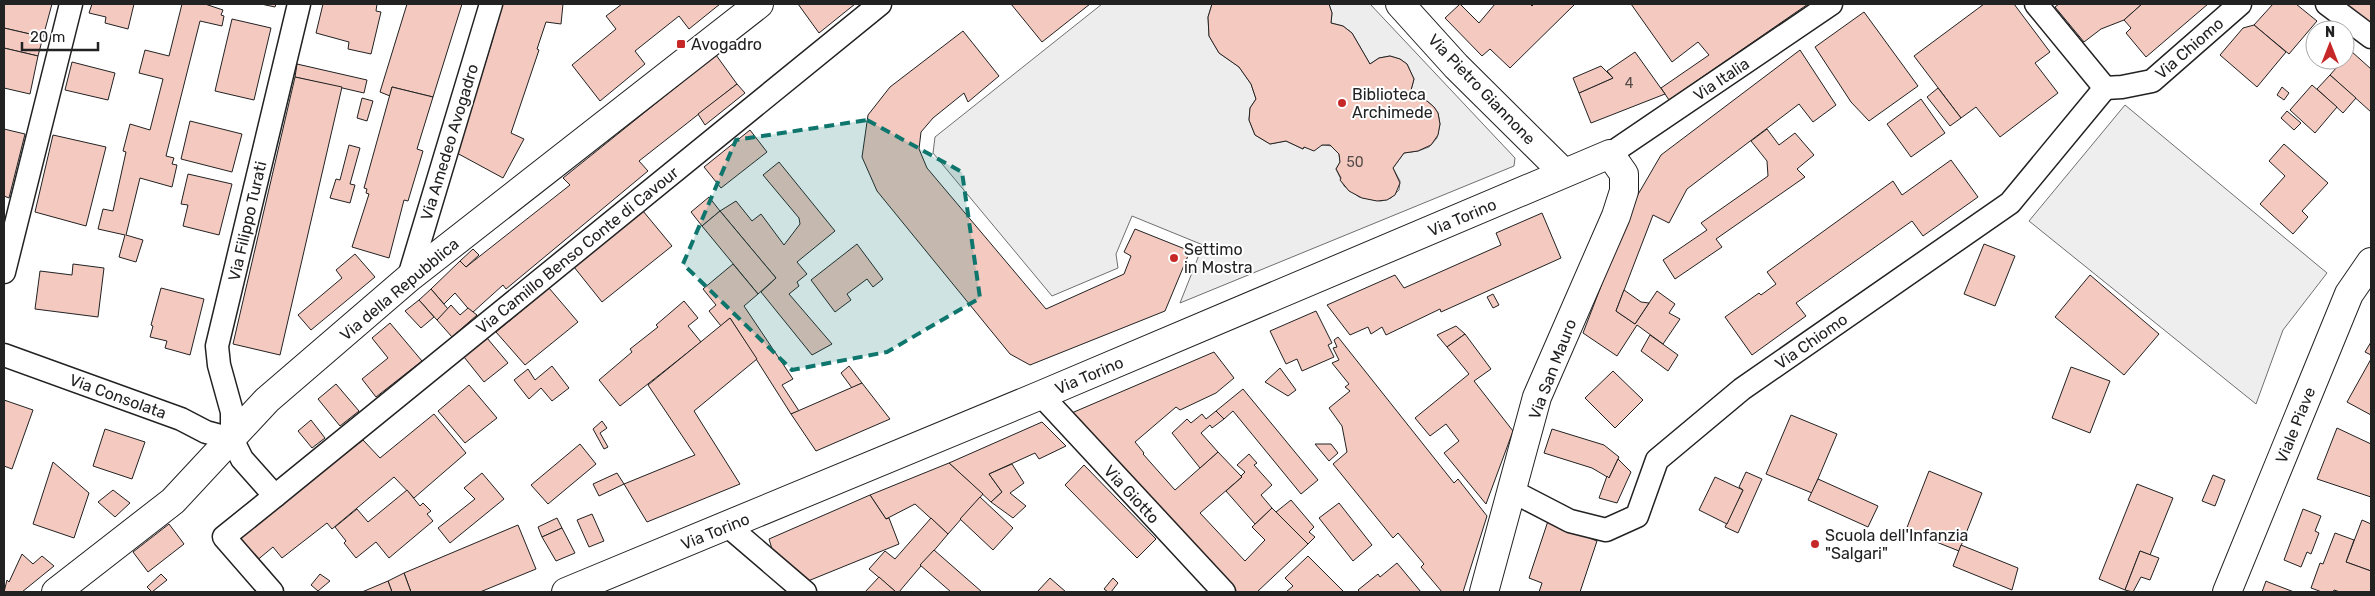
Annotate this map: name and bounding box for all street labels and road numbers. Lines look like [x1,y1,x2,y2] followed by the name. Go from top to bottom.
[2151,14,2227,83] street label: Via Chiomo
[1424,30,1539,149] street label: Via Pietro Giannone
[1690,54,1753,105] street label: Via Italia
[417,62,482,223] street label: Via Amedeo Avogadro
[224,159,270,283] street label: Via Filippo Turati
[472,163,682,338] street label: Via Camillo Benso Conte di Cavour
[1425,195,1499,240] street label: Via Torino
[336,234,463,345] street label: Via della Repubblica
[1771,310,1851,373] street label: Via Chiomo
[1525,316,1580,422] street label: Via San Mauro
[1052,353,1126,398] street label: Via Torino
[67,370,169,423] street label: Via Consolata
[2272,384,2319,466] street label: Viale Piave
[1100,461,1163,527] street label: Via Giotto
[678,509,752,554] street label: Via Torino

